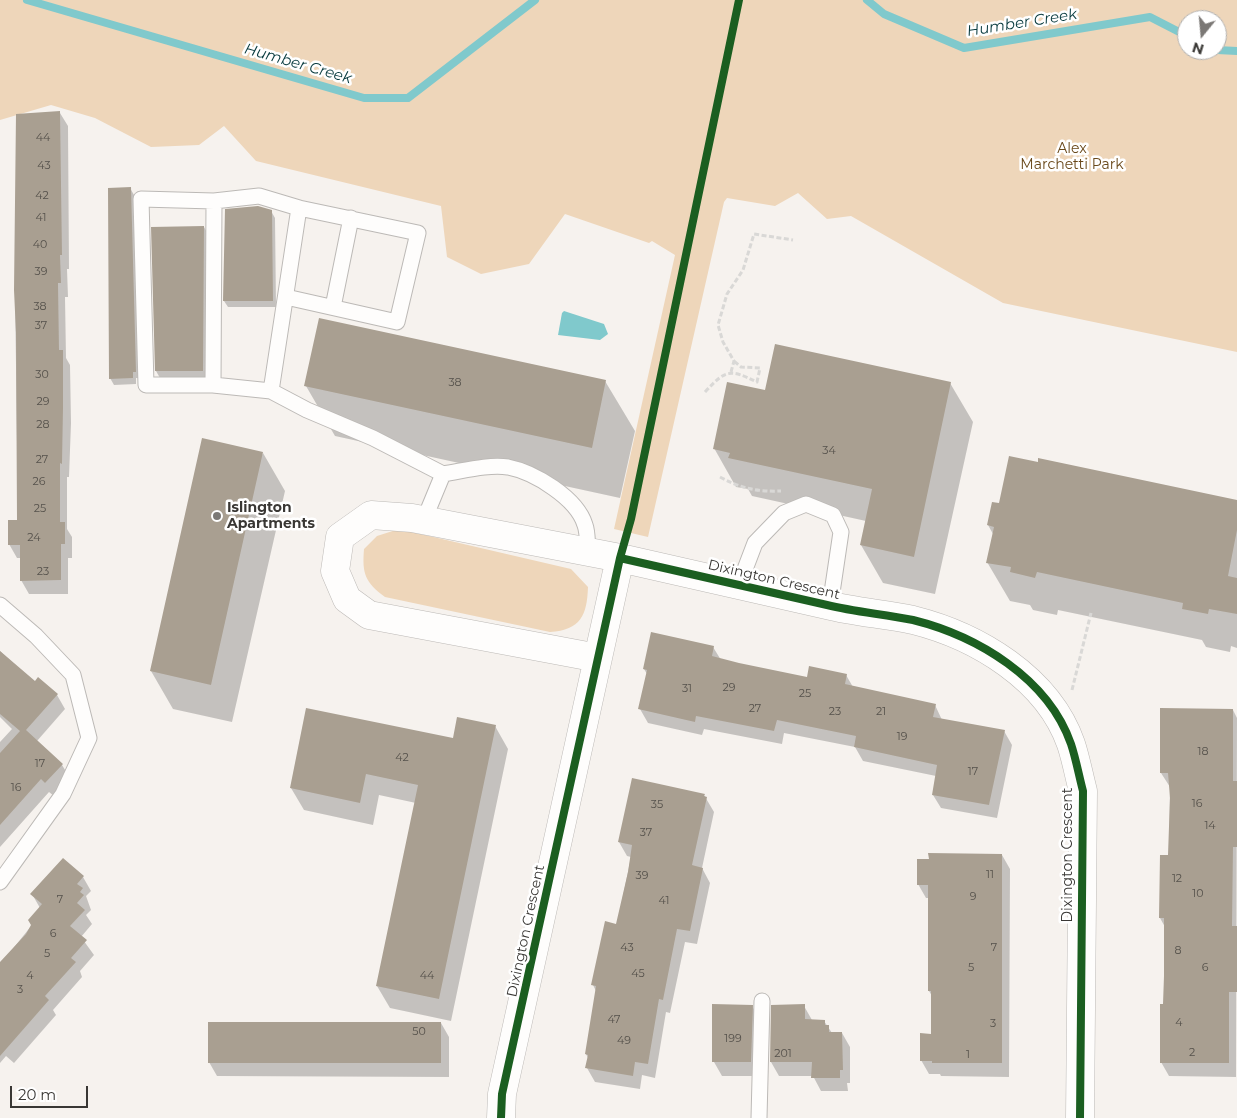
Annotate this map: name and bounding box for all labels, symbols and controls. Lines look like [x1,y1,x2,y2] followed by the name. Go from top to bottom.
[966,5,1078,41] water label: Humber Creek
[1177,10,1227,60] north arrow
[1190,38,1206,59] text: N
[242,40,354,88] water label: Humber Creek
[36,131,50,145] house number: 44
[1020,141,1124,174] park label: Alex Marchetti Park
[37,159,51,173] house number: 43
[35,189,49,203] house number: 42
[36,211,46,225] house number: 41
[33,238,47,252] house number: 40
[35,265,47,279] house number: 39
[33,300,47,314] house number: 38
[35,319,47,333] house number: 37
[35,368,49,382] house number: 30
[448,376,462,390] house number: 38
[37,395,49,409] house number: 29
[36,418,50,432] house number: 28
[822,444,836,458] house number: 34
[36,453,48,467] house number: 27
[33,475,45,489] house number: 26
[227,500,315,532] place label: Islington Apartments
[34,502,46,516] house number: 25
[211,510,223,522] marker: Islington Apartments
[27,531,41,545] house number: 24
[706,557,842,603] street label: Dixington Crescent
[37,565,49,579] house number: 23
[723,681,735,695] house number: 29
[682,682,692,696] house number: 31
[799,687,811,701] house number: 25
[749,702,761,716] house number: 27
[829,705,841,719] house number: 23
[876,705,886,719] house number: 21
[897,730,907,744] house number: 19
[1198,745,1208,759] house number: 18
[395,751,409,765] house number: 42
[35,757,45,771] house number: 17
[968,765,978,779] house number: 17
[11,781,21,795] house number: 16
[1060,788,1076,922] street label: Dixington Crescent
[1192,797,1202,811] house number: 16
[651,798,663,812] house number: 35
[1204,819,1216,833] house number: 14
[640,826,652,840] house number: 37
[504,863,548,999] street label: Dixington Crescent
[986,868,994,882] house number: 11
[636,869,648,883] house number: 39
[1172,872,1182,886] house number: 12
[1192,887,1204,901] house number: 10
[970,890,976,904] house number: 9
[57,893,63,907] house number: 7
[659,894,669,908] house number: 41
[50,927,56,941] house number: 6
[620,941,634,955] house number: 43
[991,941,997,955] house number: 7
[1174,944,1182,958] house number: 8
[44,947,50,961] house number: 5
[968,961,974,975] house number: 5
[1202,961,1208,975] house number: 6
[631,967,645,981] house number: 45
[26,969,34,983] house number: 4
[420,969,434,983] house number: 44
[17,983,23,997] house number: 3
[607,1013,621,1027] house number: 47
[1175,1016,1183,1030] house number: 4
[990,1017,996,1031] house number: 3
[412,1025,426,1039] house number: 50
[724,1032,742,1046] house number: 199
[617,1034,631,1048] house number: 49
[1189,1046,1195,1060] house number: 2
[774,1047,792,1061] house number: 201
[966,1048,970,1062] house number: 1
[12,1076,90,1108] scale bar
[18,1085,56,1104] text: 20 m

